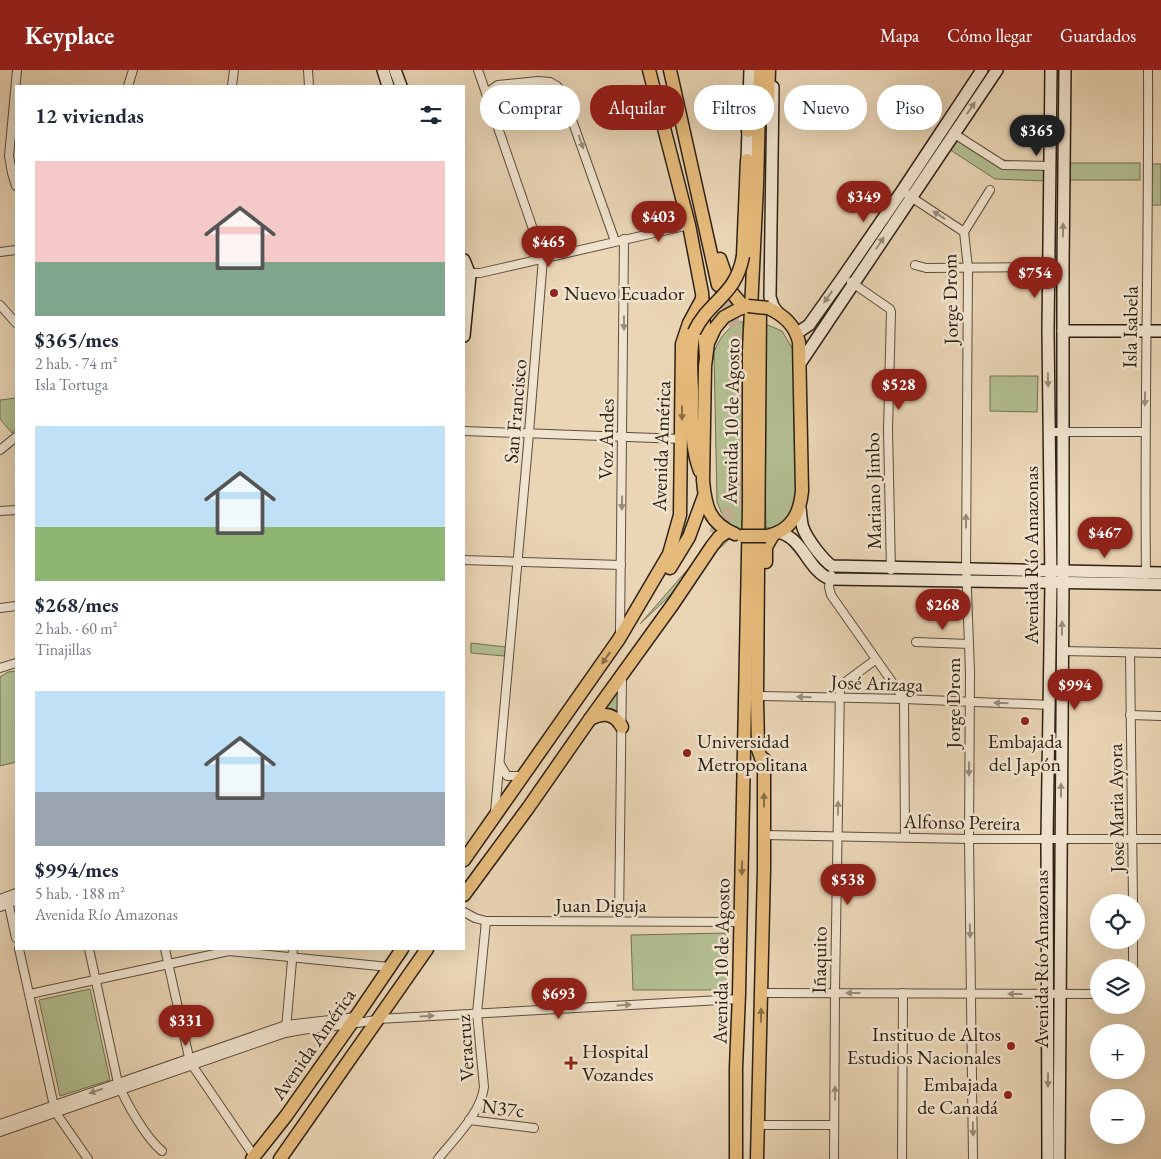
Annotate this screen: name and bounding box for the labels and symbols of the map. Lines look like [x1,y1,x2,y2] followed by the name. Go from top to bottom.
[966,101,976,115] one-way arrow
[1007,114,1067,157] pin: $365
[577,135,585,150] one-way arrow
[834,180,894,223] pin: $349
[629,200,689,243] pin: $403
[932,210,945,220] one-way arrow
[1059,222,1067,238] one-way arrow
[519,226,579,268] pin: $465
[875,236,885,250] one-way arrow
[936,253,964,347] street label: Jorge Drom
[1005,256,1065,299] pin: $754
[564,280,685,306] place label: Nuevo Ecuador
[1116,286,1144,368] street label: Isla Isabela
[548,287,560,299] marker: Nuevo Ecuador
[823,290,833,304] one-way arrow
[620,315,628,331] one-way arrow
[717,338,745,505] street label: Avenida 10 de Agosto
[497,358,533,464] street label: San Francisco
[869,368,929,411] pin: $528
[1044,372,1052,388] one-way arrow
[646,380,676,513] street label: Avenida América
[1141,391,1149,407] one-way arrow
[592,398,620,480] street label: Voz Andes
[678,405,686,421] one-way arrow
[859,432,887,550] street label: Mariano Jimbo
[1018,466,1044,645] street label: Avenida Río Amazonas
[618,495,626,511] one-way arrow
[962,513,970,529] one-way arrow
[1075,516,1135,559] pin: $467
[913,588,973,631] pin: $268
[1059,619,1067,635] one-way arrow
[601,651,611,665] one-way arrow
[940,657,966,751] street label: Jorge Drom
[828,668,924,698] street label: José Arizaga
[1045,668,1105,711] pin: $994
[796,692,812,700] one-way arrow
[993,699,1009,707] one-way arrow
[1019,715,1031,727] marker: Embajada del Japón
[697,728,808,777] place label: Universidad Metropolitana
[987,728,1063,777] place label: Embajada del Japón
[1102,743,1130,875] street label: Jose Maria Ayora
[681,747,693,759] marker: Universidad Metropolitana
[965,761,973,777] one-way arrow
[1057,782,1065,798] one-way arrow
[760,791,768,807] one-way arrow
[834,800,842,816] one-way arrow
[902,808,1021,836] street label: Alfonso Pereira
[738,860,746,876] one-way arrow
[818,864,878,906] pin: $538
[1028,870,1054,1049] street label: Avenida Río Amazonas
[707,878,735,1045] street label: Avenida 10 de Agosto
[553,892,647,918] street label: Juan Diguja
[967,924,975,940] one-way arrow
[805,926,833,994] street label: Iñaquito
[529,978,589,1020] pin: $693
[264,983,361,1106] street label: Avenida América
[844,989,860,997] one-way arrow
[1007,990,1023,998] one-way arrow
[616,1001,632,1009] one-way arrow
[156,1004,216,1047] pin: $331
[757,1006,765,1022] one-way arrow
[419,1012,435,1020] one-way arrow
[450,1013,480,1082] street label: Veracruz
[847,1021,1001,1070] place label: Instituo de Altos Estudios Nacionales
[582,1038,654,1087] place label: Hospital Vozandes
[1005,1040,1017,1052] marker: Instituo de Altos Estudios Nacionales
[564,1056,578,1070] marker: Hospital Vozandes
[917,1071,998,1120] place label: Embajada de Canadá
[1044,1072,1052,1088] one-way arrow
[831,1085,839,1101] one-way arrow
[88,1087,103,1095] one-way arrow
[1002,1089,1014,1101] marker: Embajada de Canadá
[480,1092,526,1124] street label: N37c
[969,1121,977,1137] one-way arrow

